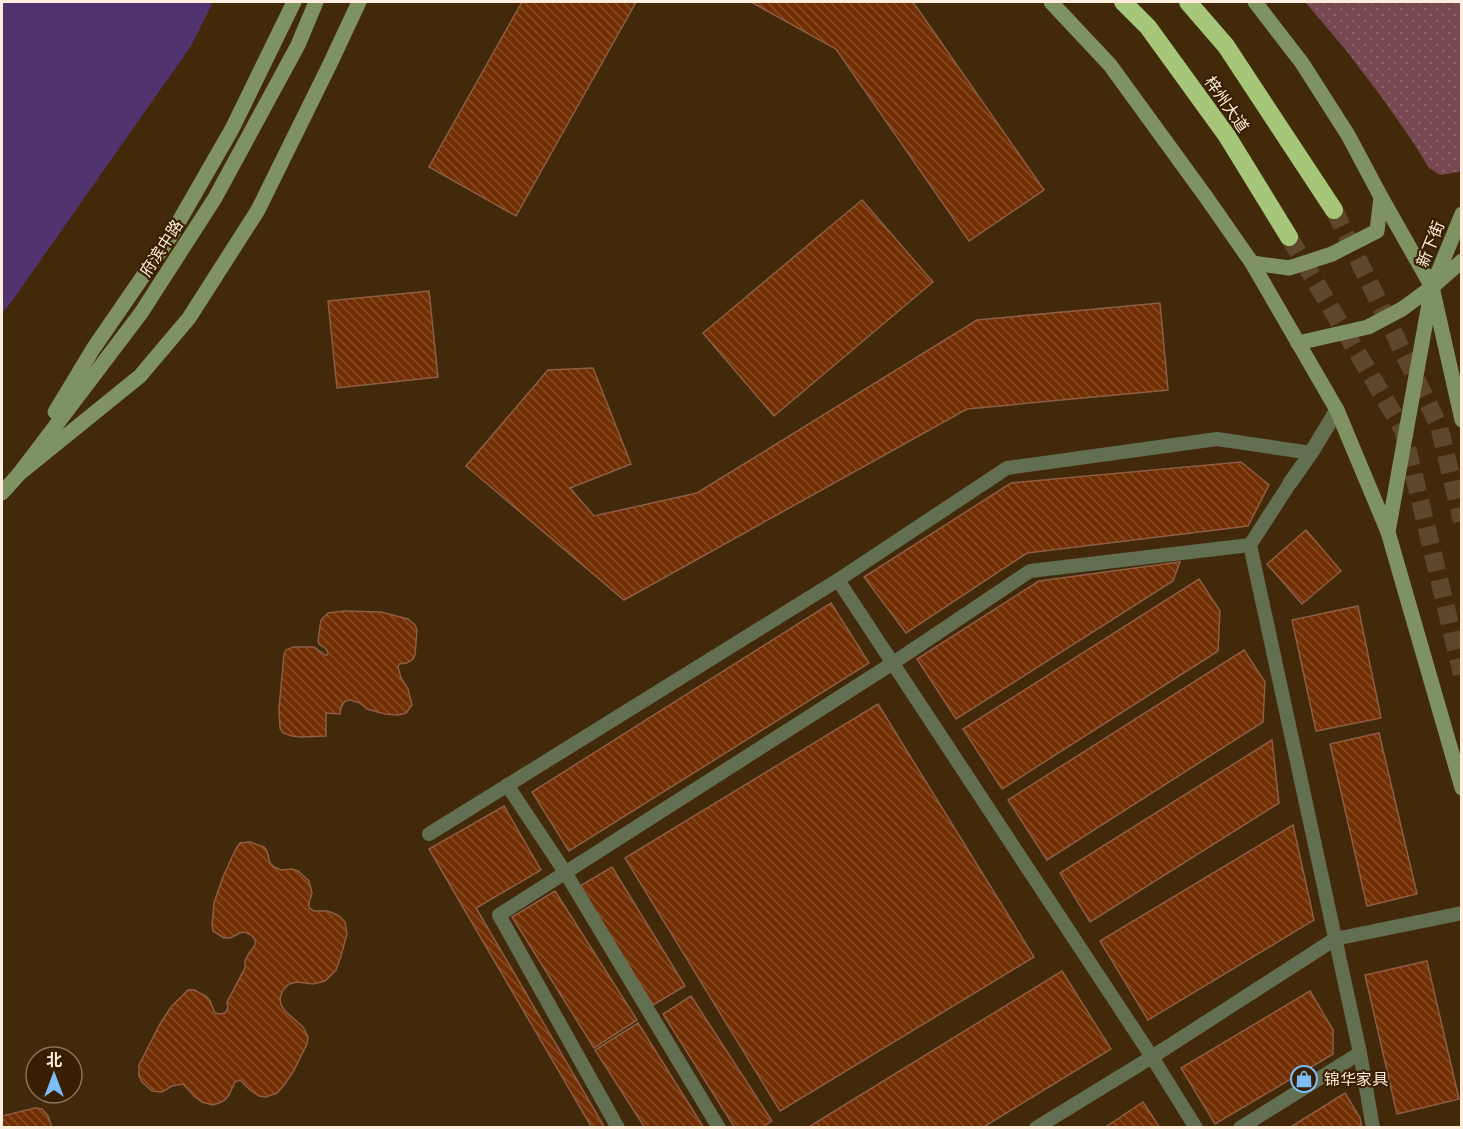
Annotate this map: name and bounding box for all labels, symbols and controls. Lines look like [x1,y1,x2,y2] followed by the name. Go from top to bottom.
[1200,72,1254,136] street label: 梓州大道
[135,216,187,280] street label: 府滨中路
[1412,218,1448,270] street label: 新下街
[24,1045,84,1105] north arrow
[46,1050,62,1070] text: 北
[1289,1064,1319,1094] shop icon: 锦华家具
[1324,1069,1388,1089] place label: 锦华家具

